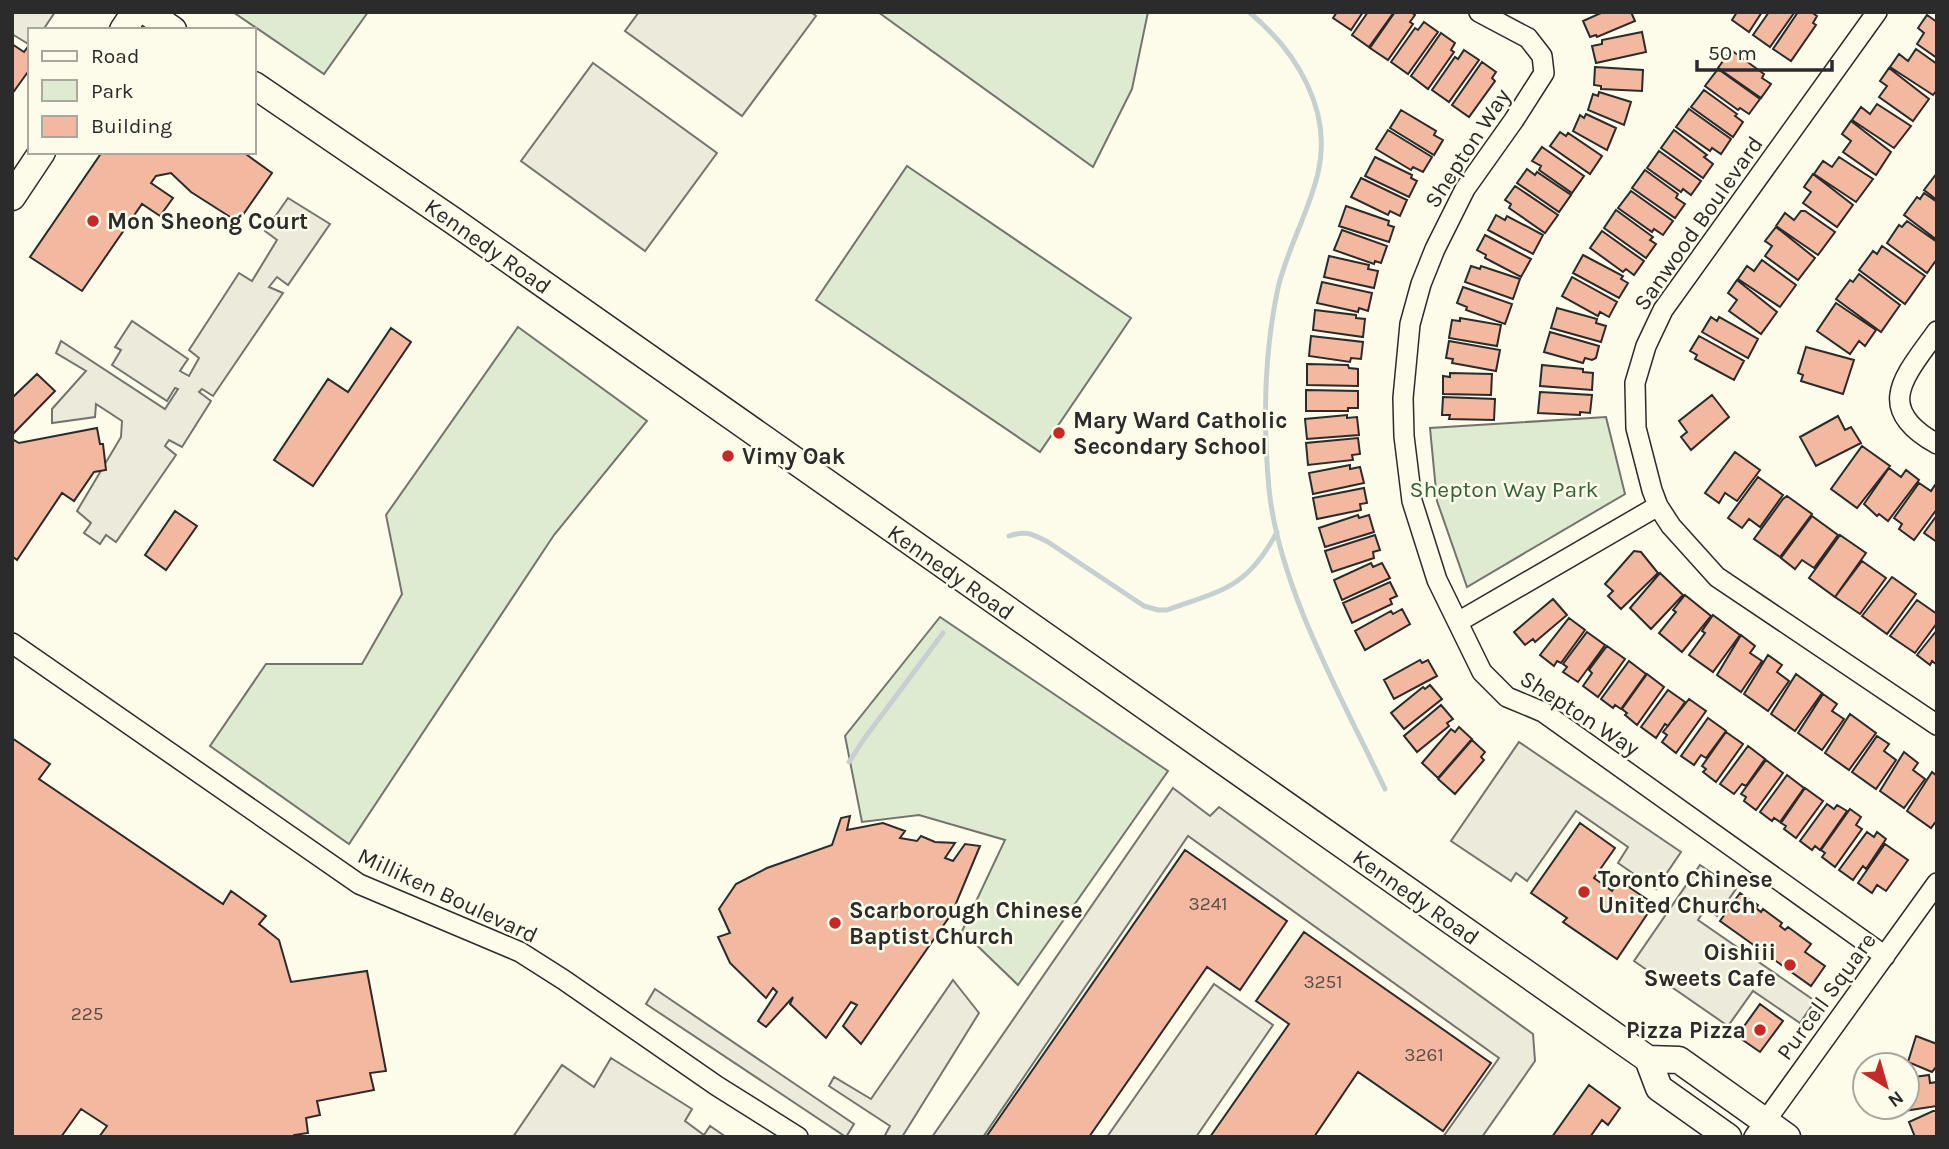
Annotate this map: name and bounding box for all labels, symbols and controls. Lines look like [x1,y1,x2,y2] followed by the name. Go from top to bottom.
[28,28,256,154] legend
[1697,28,1832,72] scale bar
[1708,41,1757,65] text: 50 m
[91,44,139,68] text: Road
[91,79,134,103] text: Park
[1419,83,1516,213] street label: Shepton Way
[91,114,172,138] text: Building
[1628,131,1769,316] street label: Sanwood Boulevard
[419,193,556,300] street label: Kennedy Road
[107,208,308,235] place label: Mon Sheong Court
[85,213,101,229] marker: Mon Sheong Court
[1073,407,1287,460] place label: Mary Ward Catholic Secondary School
[1051,425,1067,441] marker: Mary Ward Catholic Secondary School
[742,443,846,470] place label: Vimy Oak
[720,448,736,464] marker: Vimy Oak
[1410,476,1598,503] park label: Shepton Way Park
[882,519,1019,626] street label: Kennedy Road
[1515,665,1645,762] street label: Shepton Way
[354,842,542,949] street label: Milliken Boulevard
[1347,844,1484,951] street label: Kennedy Road
[1598,866,1773,919] place label: Toronto Chinese United Church
[1576,884,1592,900] marker: Toronto Chinese United Church
[1188,893,1228,915] house number: 3241
[849,897,1083,950] place label: Scarborough Chinese Baptist Church
[827,915,843,931] marker: Scarborough Chinese Baptist Church
[1771,927,1882,1065] street label: Purcell Square
[1644,939,1776,992] place label: Oishiii Sweets Cafe
[1782,957,1798,973] marker: Oishiii Sweets Cafe
[1303,971,1343,993] house number: 3251
[71,1003,103,1025] house number: 225
[1626,1017,1746,1044] place label: Pizza Pizza
[1752,1022,1768,1038] marker: Pizza Pizza
[1404,1044,1444,1066] house number: 3261
[1851,1051,1921,1121] north arrow
[1884,1086,1908,1112] text: N

